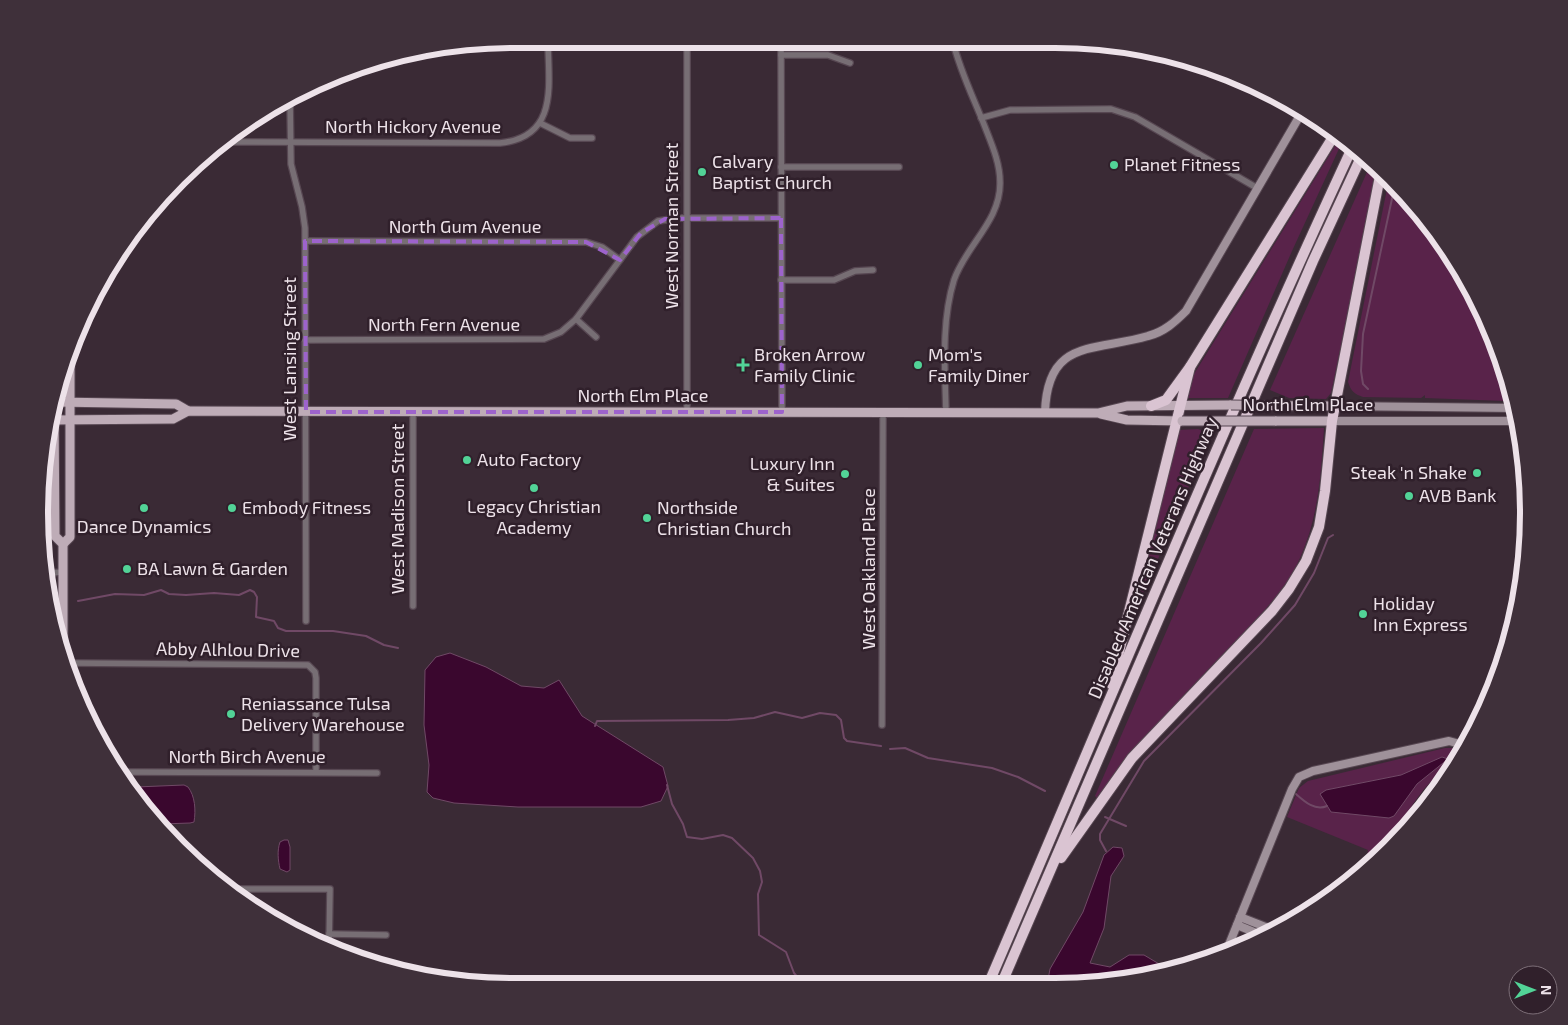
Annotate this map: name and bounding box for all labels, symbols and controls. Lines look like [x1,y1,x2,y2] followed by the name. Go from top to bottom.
[325,115,501,137] street label: North Hickory Avenue
[660,143,682,309] street label: West Norman Street
[712,150,832,193] place label: Calvary Baptist Church
[1124,153,1240,175] place label: Planet Fitness
[1108,159,1120,171] marker: Planet Fitness
[696,166,708,178] marker: Calvary Baptist Church
[389,215,541,237] street label: North Gum Avenue
[278,277,300,441] street label: West Lansing Street
[368,313,520,335] street label: North Fern Avenue
[754,343,866,386] place label: Broken Arrow Family Clinic
[928,343,1029,386] place label: Mom's Family Diner
[736,358,750,372] marker: Broken Arrow Family Clinic
[912,359,924,371] marker: Mom's Family Diner
[578,384,708,406] street label: North Elm Place
[1243,393,1373,415] street label: North Elm Place
[1083,413,1222,702] street label: Disabled American Veterans Highway
[386,423,408,594] street label: West Madison Street
[477,448,582,470] place label: Auto Factory
[750,452,835,495] place label: Luxury Inn & Suites
[461,454,473,466] marker: Auto Factory
[1351,461,1467,483] place label: Steak 'n Shake
[1471,467,1483,479] marker: Steak 'n Shake
[839,468,851,480] marker: Luxury Inn & Suites
[528,482,540,494] marker: Legacy Christian Academy
[1419,484,1496,506] place label: AVB Bank
[857,488,879,650] street label: West Oakland Place
[1403,490,1415,502] marker: AVB Bank
[467,495,601,538] place label: Legacy Christian Academy
[242,496,371,518] place label: Embody Fitness
[657,496,791,539] place label: Northside Christian Church
[138,502,150,514] marker: Dance Dynamics
[226,502,238,514] marker: Embody Fitness
[641,512,653,524] marker: Northside Christian Church
[77,515,211,537] place label: Dance Dynamics
[137,557,288,579] place label: BA Lawn & Garden
[121,563,133,575] marker: BA Lawn & Garden
[1373,592,1468,635] place label: Holiday Inn Express
[1357,608,1369,620] marker: Holiday Inn Express
[156,637,300,661] street label: Abby Alhlou Drive
[241,692,405,735] place label: Reniassance Tulsa Delivery Warehouse
[225,708,237,720] marker: Reniassance Tulsa Delivery Warehouse
[168,745,326,767] street label: North Birch Avenue
[1508,965,1558,1015] north arrow
[1538,985,1555,995] text: N

